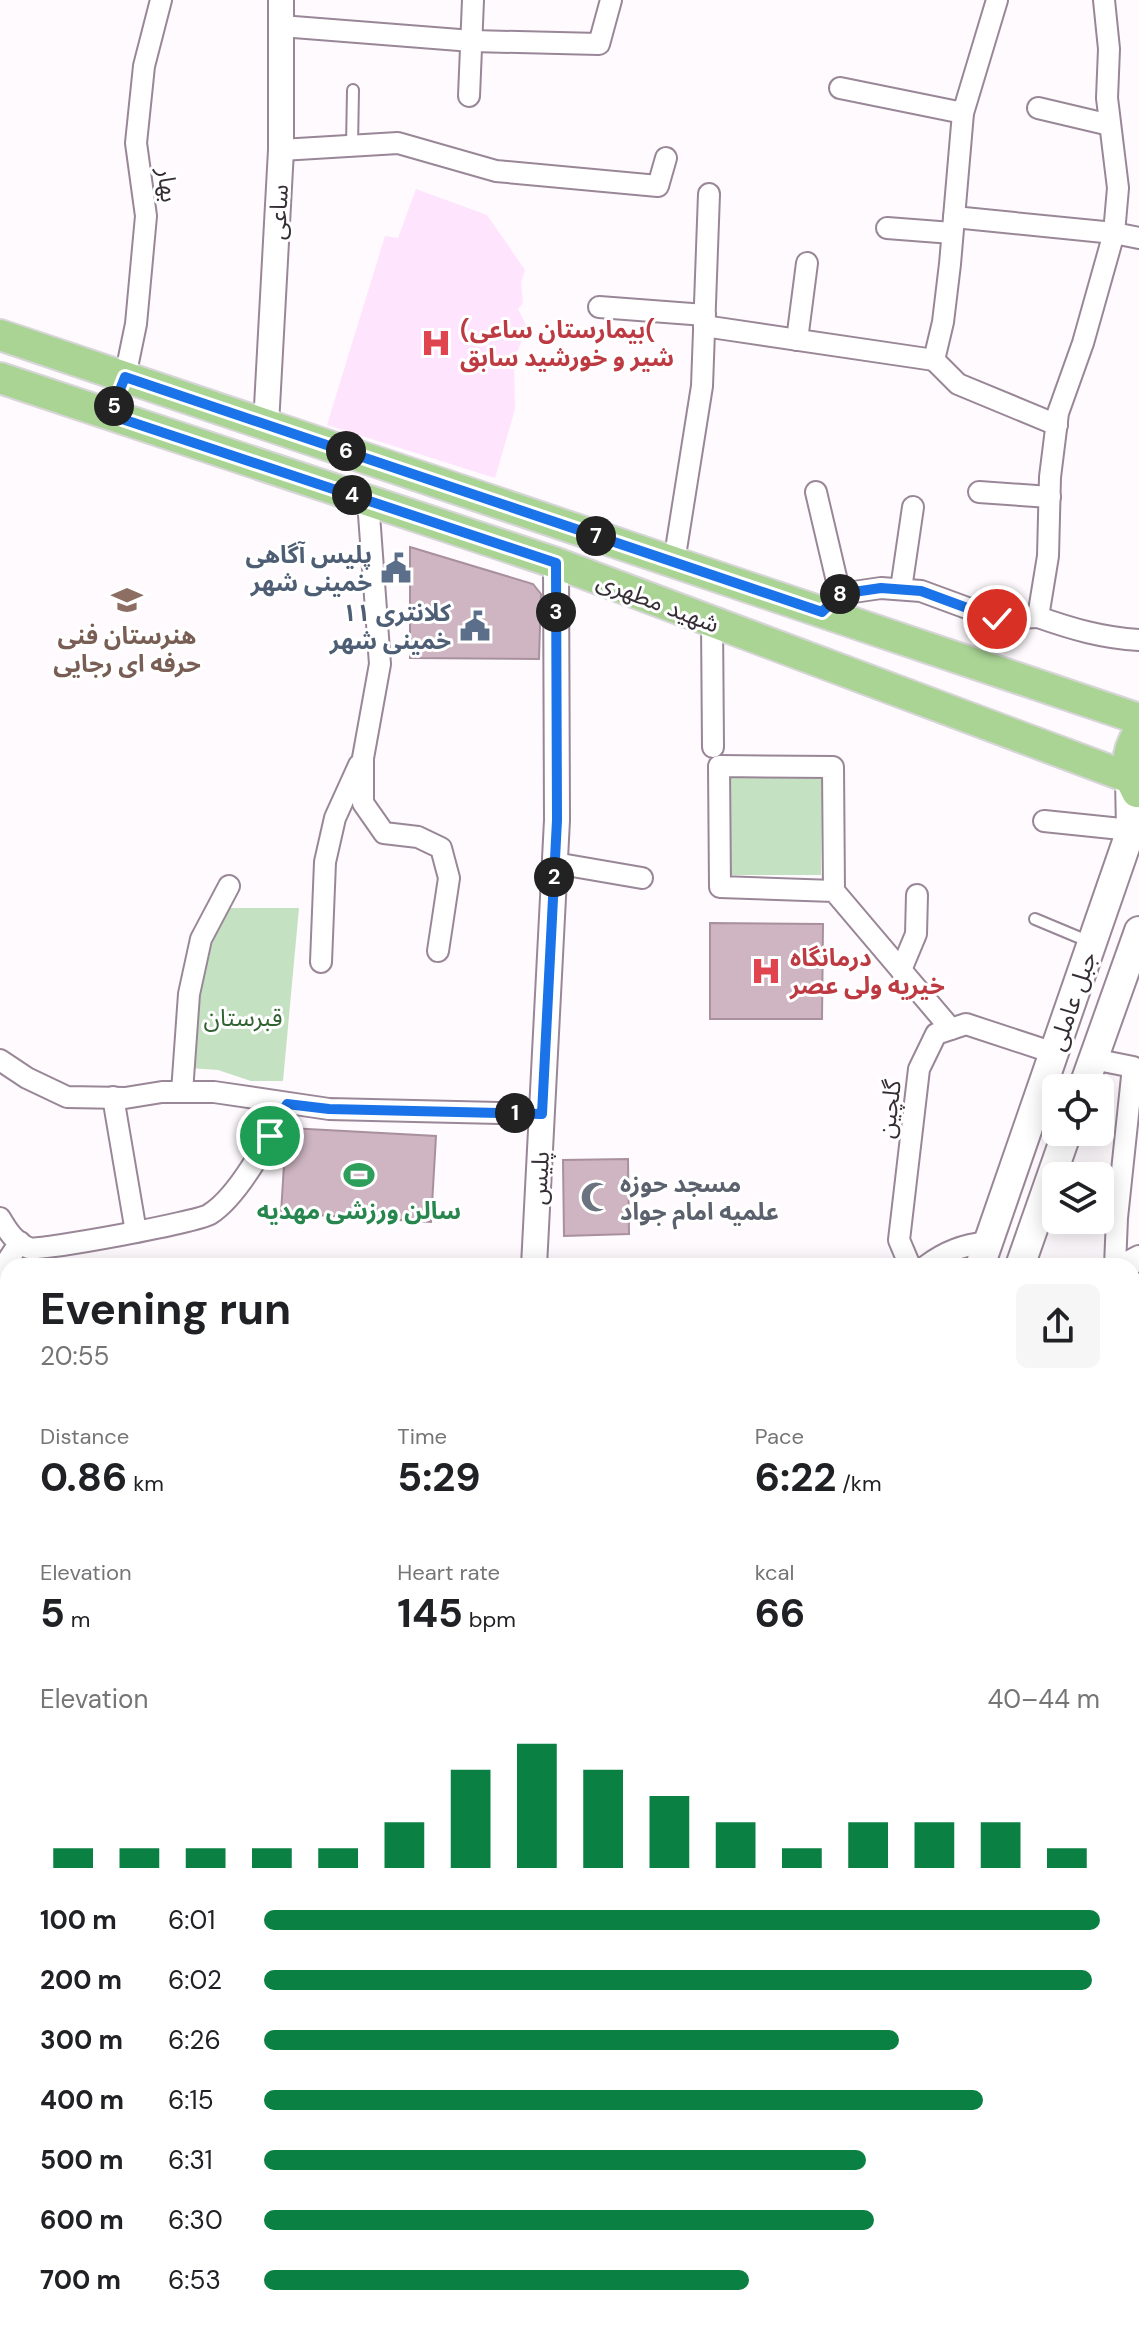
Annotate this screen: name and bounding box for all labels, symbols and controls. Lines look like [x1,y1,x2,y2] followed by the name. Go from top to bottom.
[150,165,185,204] street label: بهار
[261,183,295,241] street label: ساعی
[460,314,674,373] place label: (بیمارستان ساعی( شیر و خورشید سابق
[419,326,453,360] hospital icon: (بیمارستان ساعی( شیر و خورشید سابق
[94,386,134,426] pin: 5
[107,391,121,420] text: 5
[326,431,366,471] pin: 6
[339,436,353,465] text: 6
[332,475,372,515] pin: 4
[345,480,359,509] text: 4
[576,516,616,556] pin: 7
[590,521,602,550] text: 7
[246,539,372,598] place label: پلیس آگاهی خمینی شهر
[379,551,413,585] public building icon: پلیس آگاهی خمینی شهر
[592,564,724,640] street label: شهید مطهری
[820,574,860,614] pin: 8
[833,579,847,608] text: 8
[110,583,144,617] school or university icon: هنرستان فنی حرفه ای رجایی
[963,585,1031,653] pin
[536,592,576,632] pin: 3
[329,597,452,656] place label: کلانتری ۱۱ خمینی شهر
[549,597,563,626] text: 3
[975,597,1019,641] icon: check
[458,609,492,643] public building icon: کلانتری ۱۱ خمینی شهر
[53,620,201,679] place label: هنرستان فنی حرفه ای رجایی
[534,857,574,897] pin: 2
[548,862,560,891] text: 2
[789,942,945,1001] place label: درمانگاه خیریه ولی عصر
[1041,947,1103,1055] street label: جبل عاملی
[749,954,783,988] hospital icon: درمانگاه خیریه ولی عصر
[204,1002,282,1033] park label: قبرستان
[1042,1074,1114,1234] map controls
[1042,1074,1114,1146] button: locate
[870,1077,908,1140] street label: گلچین
[495,1093,535,1133] pin: 1
[511,1098,519,1127] text: 1
[236,1102,304,1170] pin
[248,1114,292,1158] icon: arrive
[522,1150,556,1206] street label: پلیس
[342,1158,376,1192] sports icon: سالن ورزشی مهدیه
[1042,1162,1114,1234] button: layers
[620,1168,779,1230] place label: مسجد حوزه علمیه امام جواد
[579,1180,613,1214] mosque icon: مسجد حوزه علمیه امام جواد
[257,1195,461,1226] place label: سالن ورزشی مهدیه
[40,1280,291,1338] text: Evening run
[1016,1284,1100,1368] button: share
[40,1339,109,1373] text: 20:55
[40,1422,129,1451] text: Distance
[397,1422,447,1451] text: Time
[755,1422,804,1451] text: Pace
[40,1451,127,1503] text: 0.86
[397,1451,481,1503] text: 5:29
[755,1451,836,1503] text: 6:22
[127,1469,164,1498] text: km
[836,1469,882,1498] text: /km
[40,1558,132,1587] text: Elevation
[397,1558,500,1587] text: Heart rate
[755,1558,794,1587] text: kcal
[40,1587,65,1639] text: 5
[397,1587,463,1639] text: 145
[755,1587,805,1639] text: 66
[65,1605,90,1634] text: m
[463,1605,516,1634] text: bpm
[40,1682,148,1716] text: Elevation
[987,1682,1100,1716] text: 40–44 m
[40,1903,117,1937] text: 100 m
[168,1903,215,1937] text: 6:01
[40,1963,122,1997] text: 200 m
[168,1963,222,1997] text: 6:02
[40,2023,123,2057] text: 300 m
[168,2023,221,2057] text: 6:26
[40,2083,124,2117] text: 400 m
[168,2083,214,2117] text: 6:15
[40,2143,123,2177] text: 500 m
[168,2143,213,2177] text: 6:31
[40,2203,124,2237] text: 600 m
[168,2203,223,2237] text: 6:30
[40,2263,121,2297] text: 700 m
[168,2263,221,2297] text: 6:53

